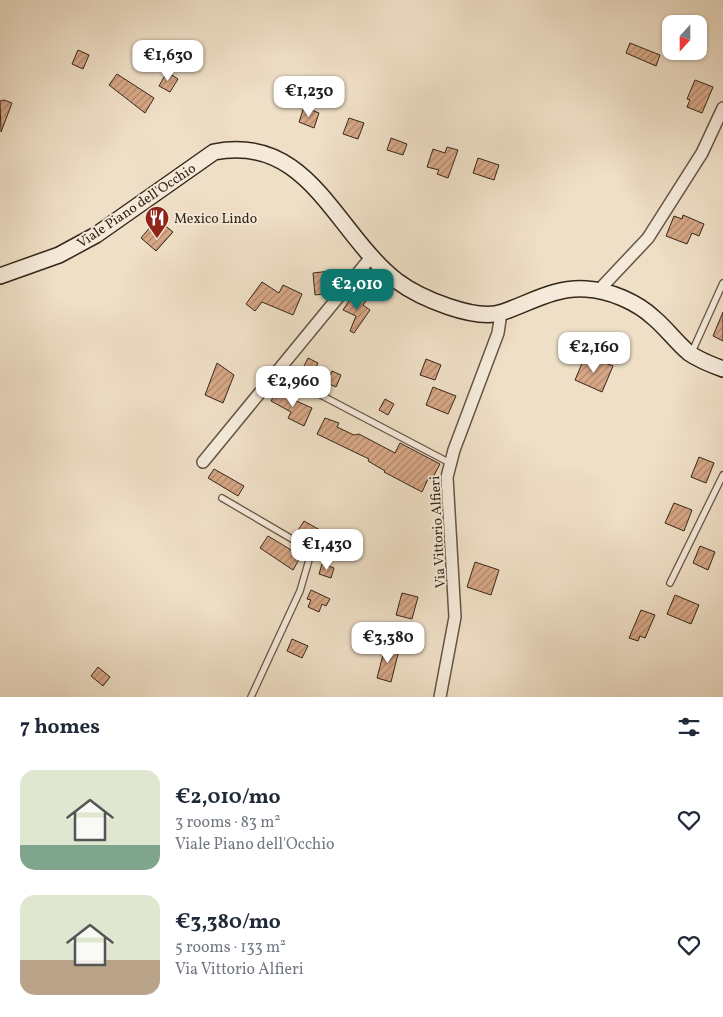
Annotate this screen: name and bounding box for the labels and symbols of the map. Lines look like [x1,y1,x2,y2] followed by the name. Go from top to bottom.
[662,15,708,60] north arrow
[127,39,209,82] pin: €1,630
[268,76,350,118] pin: €1,230
[74,159,200,253] street label: Viale Piano dell'Occhio
[144,205,170,239] restaurant icon: Mexico Lindo
[174,210,257,229] place label: Mexico Lindo
[316,268,398,311] pin: €2,010
[553,332,635,374] pin: €2,160
[252,366,334,408] pin: €2,960
[426,475,451,589] street label: Via Vittorio Alfieri
[286,528,368,571] pin: €1,430
[347,622,429,664] pin: €3,380

